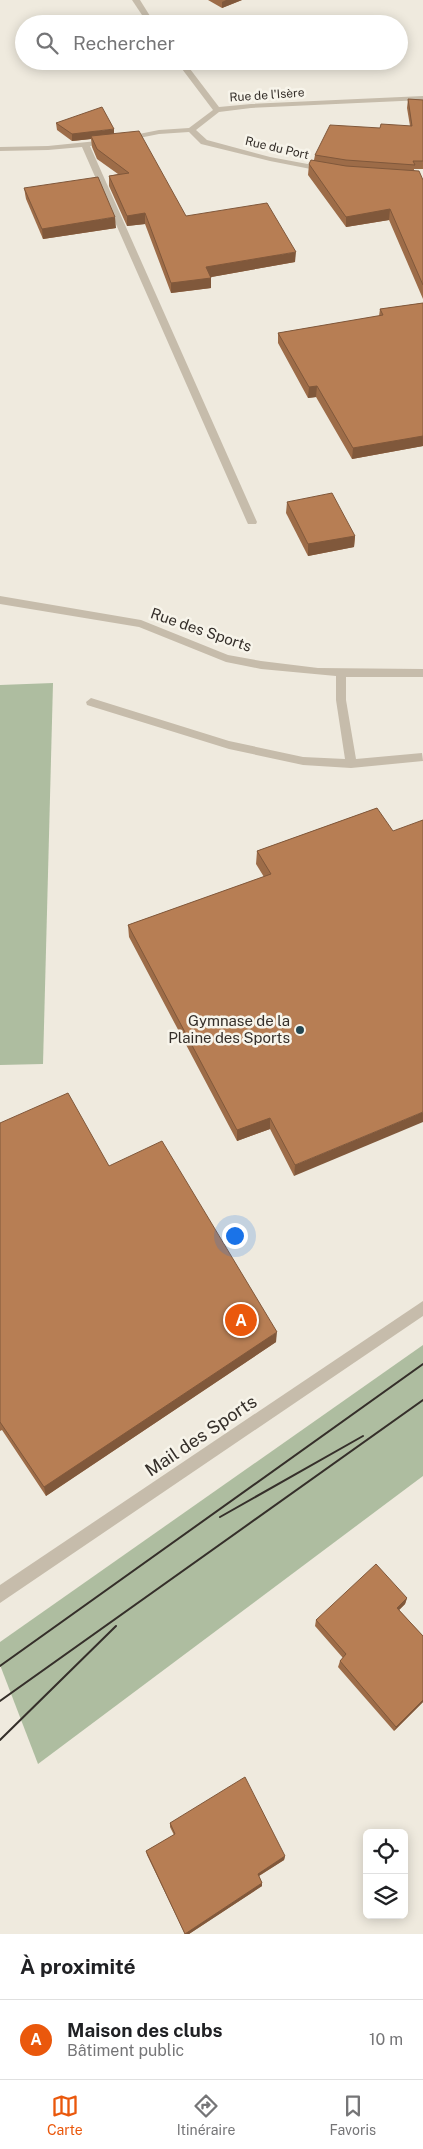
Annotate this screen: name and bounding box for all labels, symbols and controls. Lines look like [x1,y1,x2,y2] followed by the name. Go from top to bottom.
[15,15,408,70] search box
[33,29,61,57] icon: search
[73,32,175,54] text: Rechercher
[229,85,305,105] street label: Rue de l'Isère
[244,134,311,162] street label: Rue du Port
[148,604,254,655] street label: Rue des Sports
[168,1012,290,1046] place label: Gymnase de la Plaine des Sports
[294,1024,306,1036] marker: Gymnase de la Plaine des Sports
[222,1223,248,1249] your location
[225,1301,257,1339] pin: A
[141,1391,261,1481] street label: Mail des Sports
[363,1829,408,1919] map controls
[363,1829,408,1874] button: locate
[363,1874,408,1919] button: layers
[20,1954,136,1979] text: À proximité
[67,2019,223,2041] text: Maison des clubs
[30,2030,42,2049] text: A
[369,2030,403,2049] text: 10 m
[67,2041,184,2060] text: Bâtiment public
[47,2092,83,2138] tab: Carte
[177,2092,235,2138] tab: Itinéraire
[329,2092,376,2138] tab: Favoris

